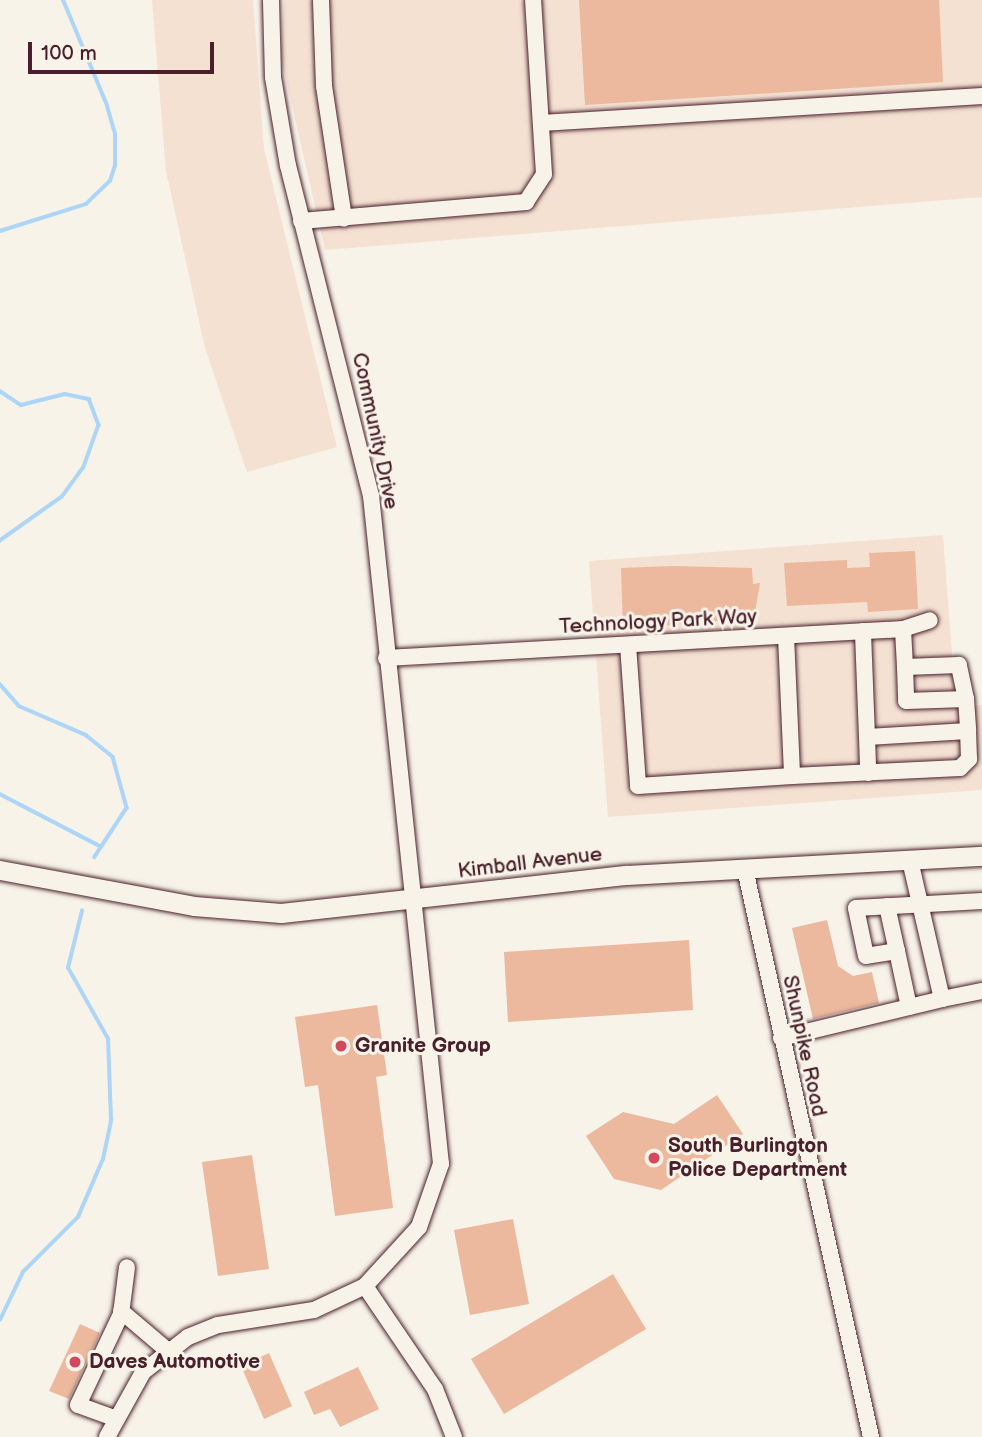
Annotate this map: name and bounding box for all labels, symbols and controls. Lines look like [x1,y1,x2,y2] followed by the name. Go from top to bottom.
[32,28,217,72] scale bar
[41,41,97,66] text: 100 m
[346,350,404,512] street label: Community Drive
[557,604,759,640] street label: Technology Park Way
[456,842,604,884] street label: Kimball Avenue
[777,973,831,1119] street label: Shunpike Road
[355,1033,491,1059] place label: Granite Group
[333,1038,349,1054] marker: Granite Group
[668,1133,847,1183] place label: South Burlington Police Department
[646,1150,662,1166] marker: South Burlington Police Department
[89,1349,260,1375] place label: Daves Automotive
[67,1354,83,1370] marker: Daves Automotive

